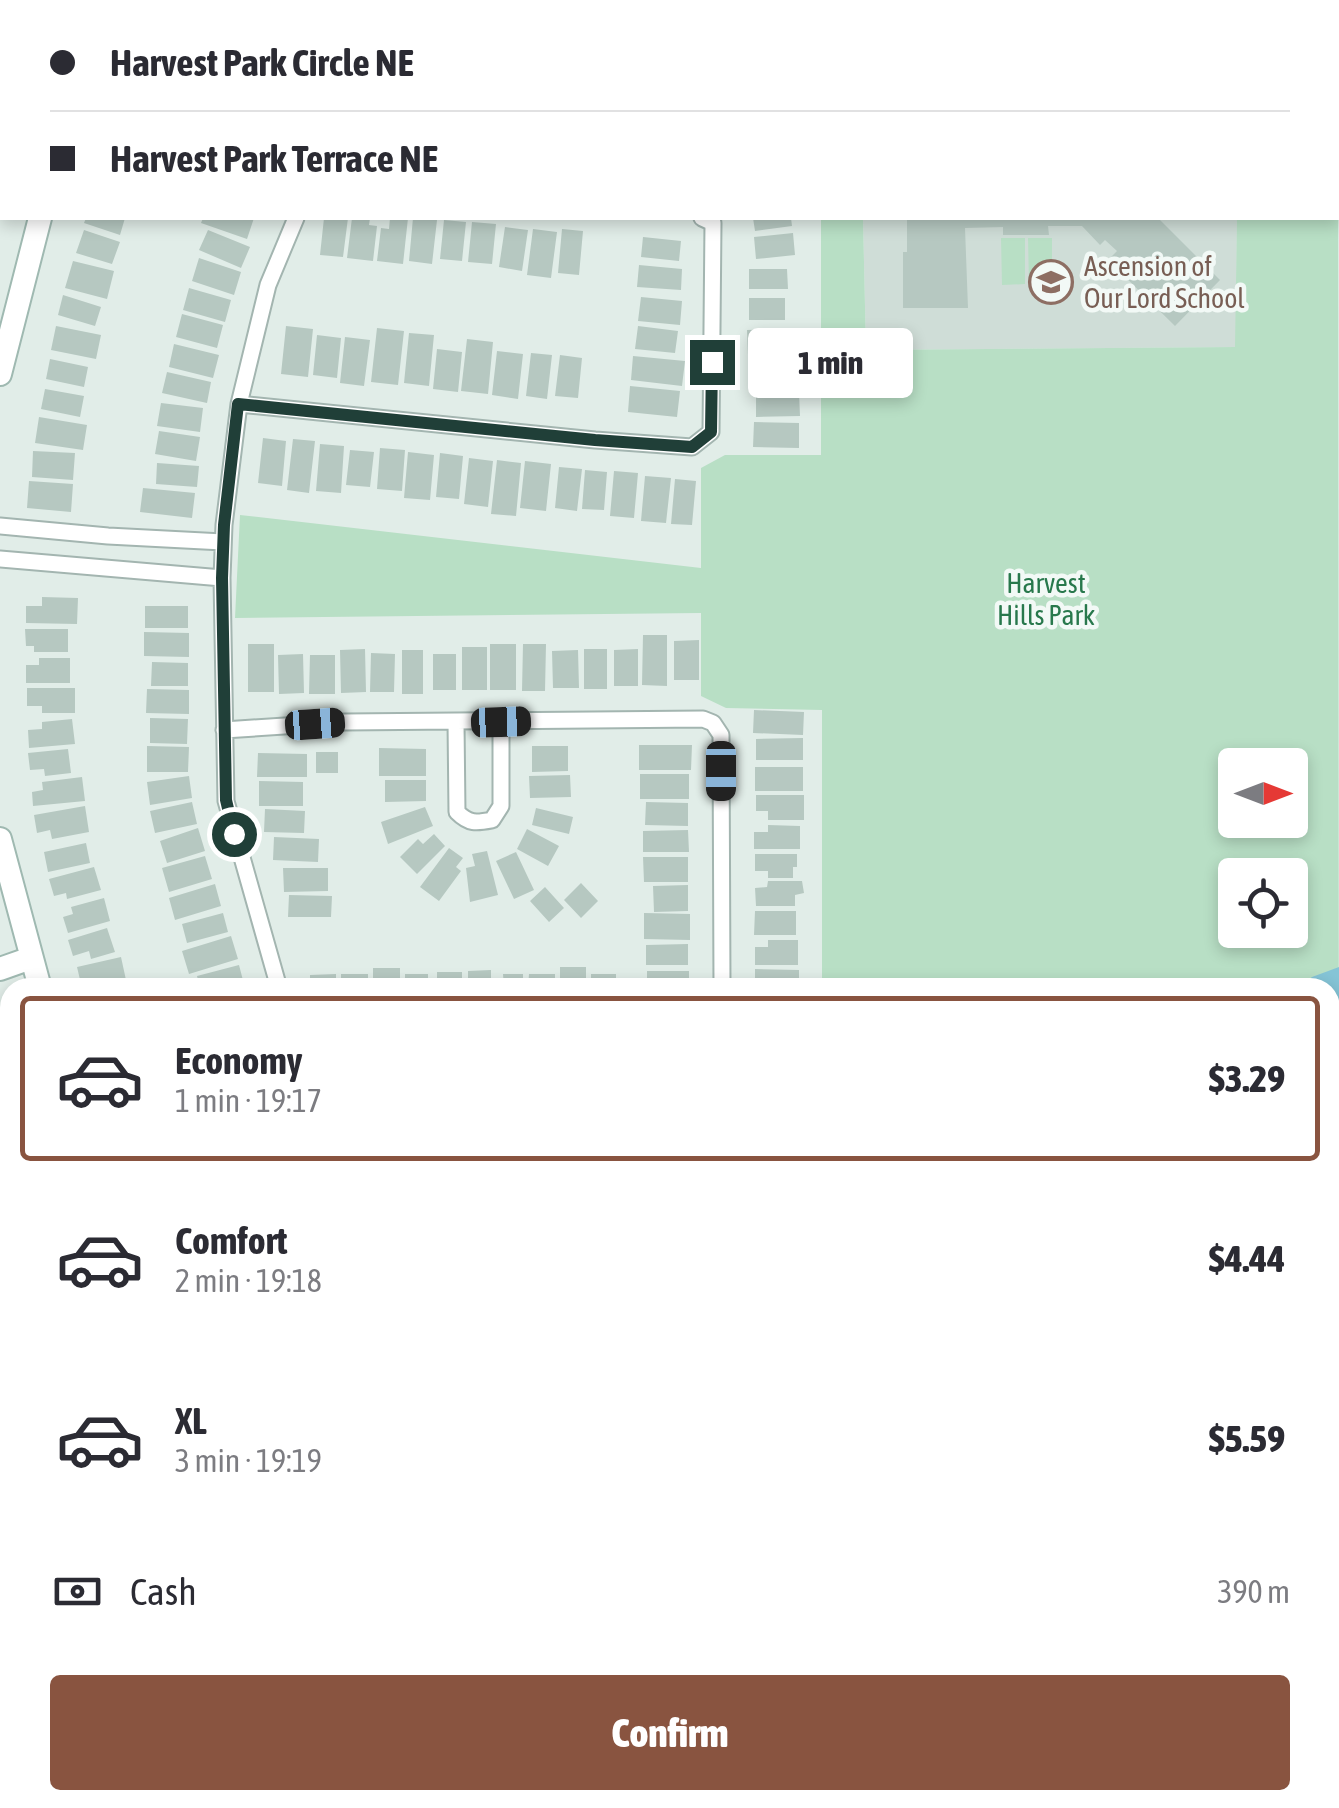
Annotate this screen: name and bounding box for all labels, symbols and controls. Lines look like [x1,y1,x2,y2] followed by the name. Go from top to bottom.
[110,41,414,84] text: Harvest Park Circle NE
[110,137,438,180] text: Harvest Park Terrace NE
[1084,250,1245,314] place label: Ascension of Our Lord School
[1028,259,1074,305] school or university icon: Ascension of Our Lord School
[747,327,912,397] callout: 1 min
[690,340,735,385] route end
[798,344,863,381] text: 1 min
[997,567,1095,631] park label: Harvest Hills Park
[470,706,532,738] car
[284,707,346,741] car
[706,741,736,801] car
[1218,748,1308,838] north arrow
[1218,748,1308,948] map controls
[212,812,257,857] route start
[1218,858,1308,948] button: locate
[55,1034,145,1124] icon: car
[175,1039,302,1082] text: Economy
[1209,1057,1285,1100] text: $3.29
[175,1082,322,1119] text: 1 min · 19:17
[55,1214,145,1304] icon: car
[175,1219,287,1262] text: Comfort
[1209,1237,1285,1280] text: $4.44
[175,1262,322,1299] text: 2 min · 19:18
[55,1394,145,1484] icon: car
[175,1399,207,1442] text: XL
[1209,1417,1285,1460] text: $5.59
[175,1442,322,1479] text: 3 min · 19:19
[50,1564,105,1619] icon: cash
[130,1570,197,1613] text: Cash
[1217,1573,1290,1610] text: 390 m
[50,1675,1290,1790] button: Confirm

